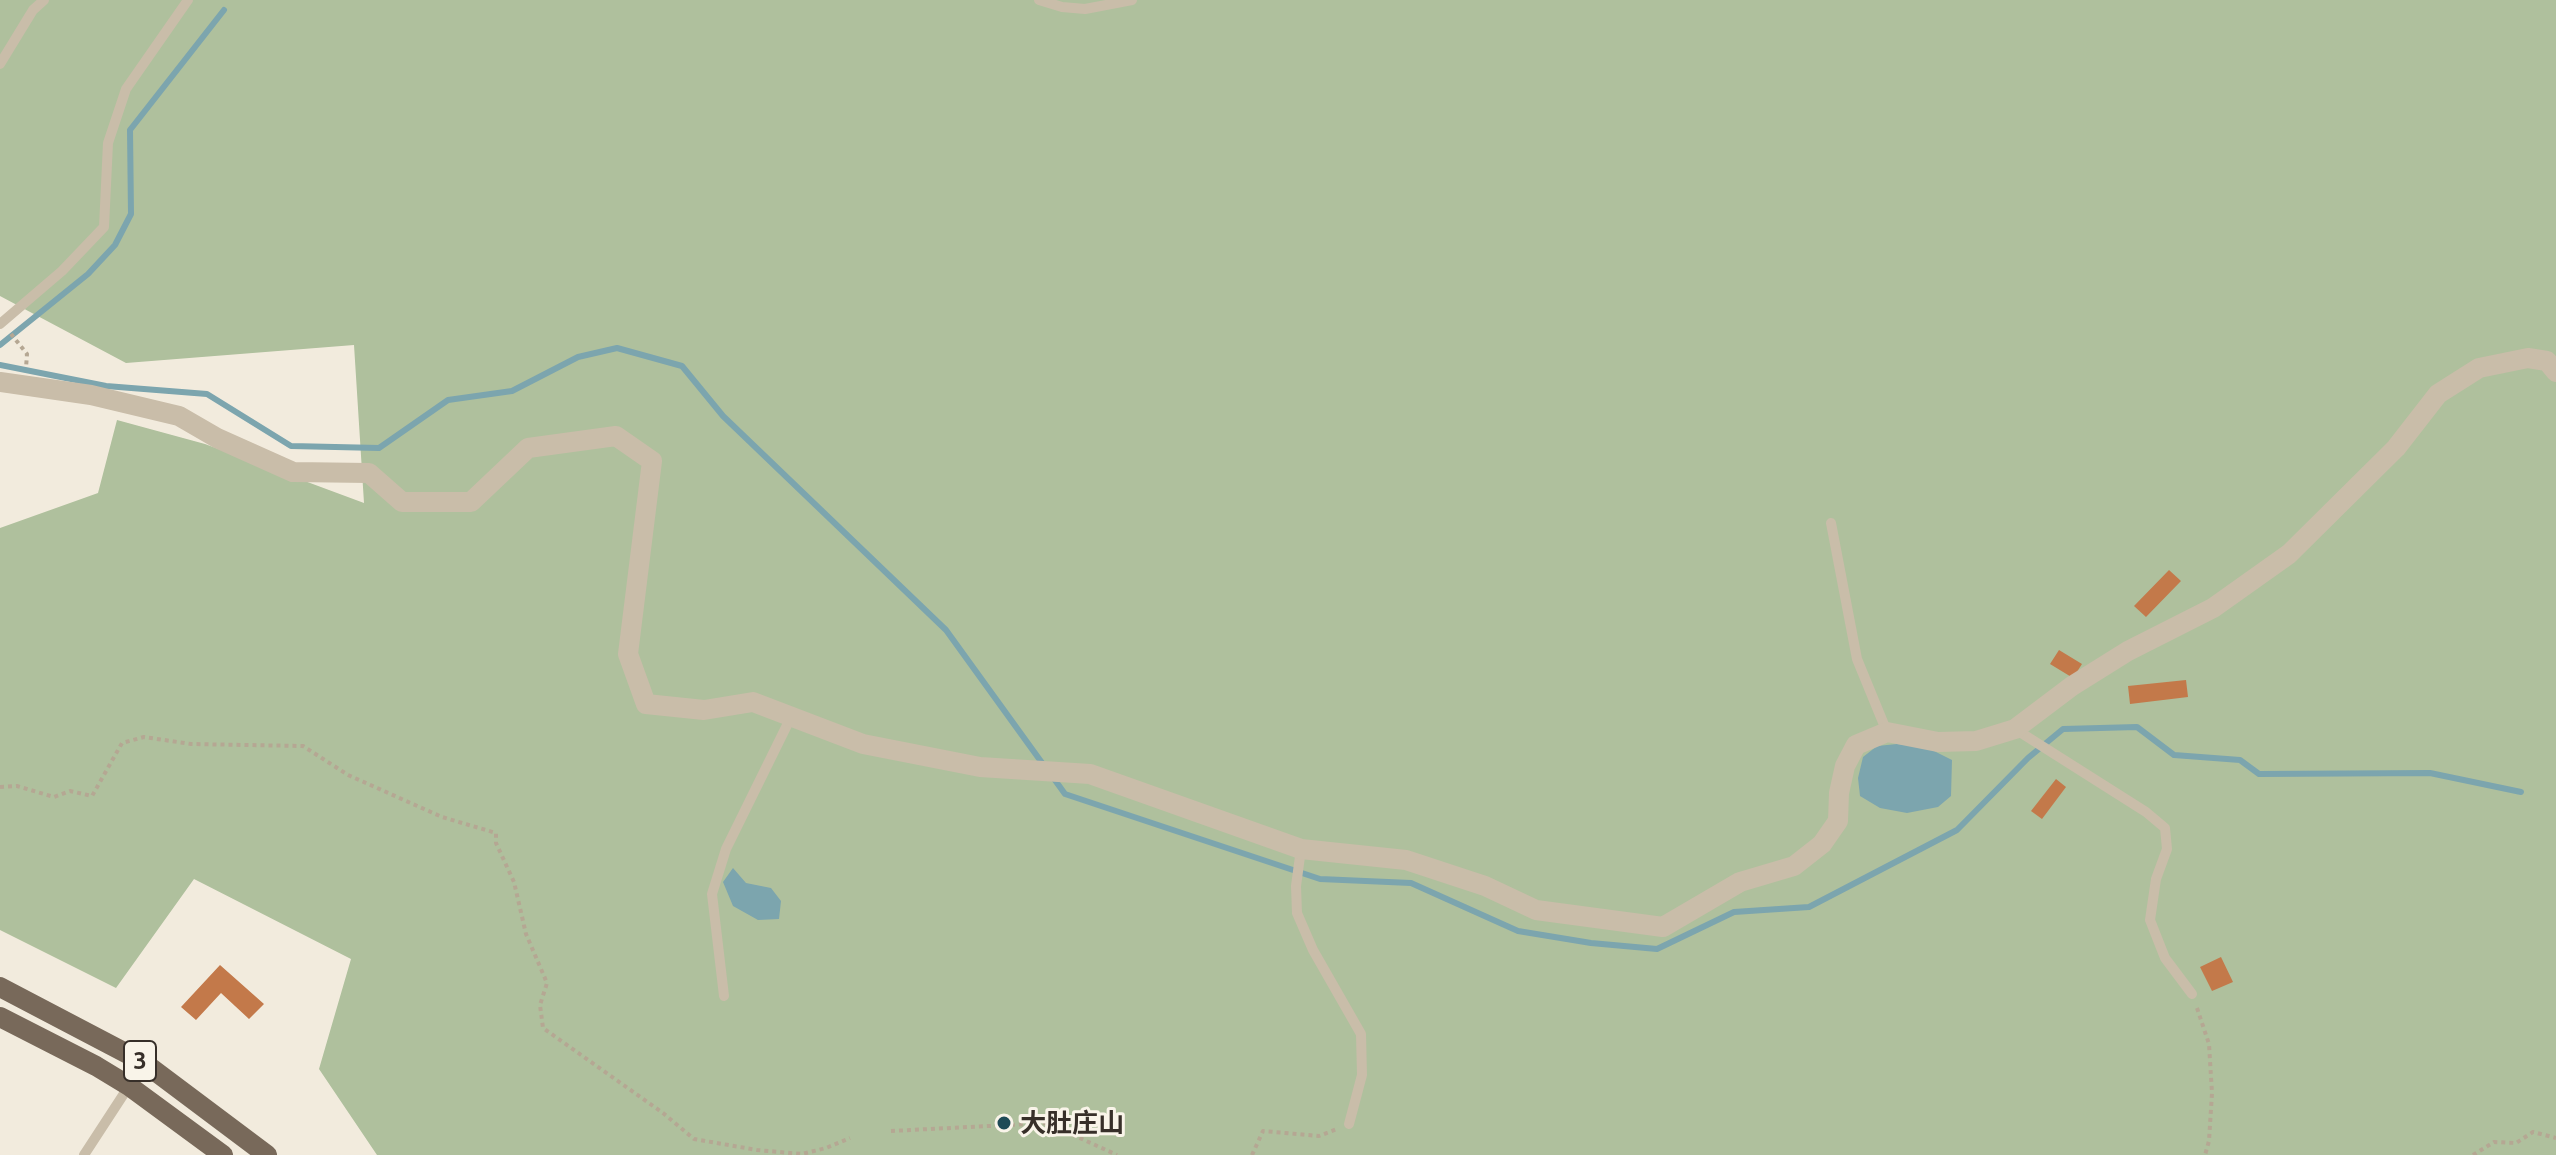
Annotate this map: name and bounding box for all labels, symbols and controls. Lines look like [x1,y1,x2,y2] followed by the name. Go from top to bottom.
[124,1041,156,1081] road number: 3
[1020,1107,1124,1139] place label: 大肚庄山
[995,1114,1013,1132] marker: 大肚庄山

